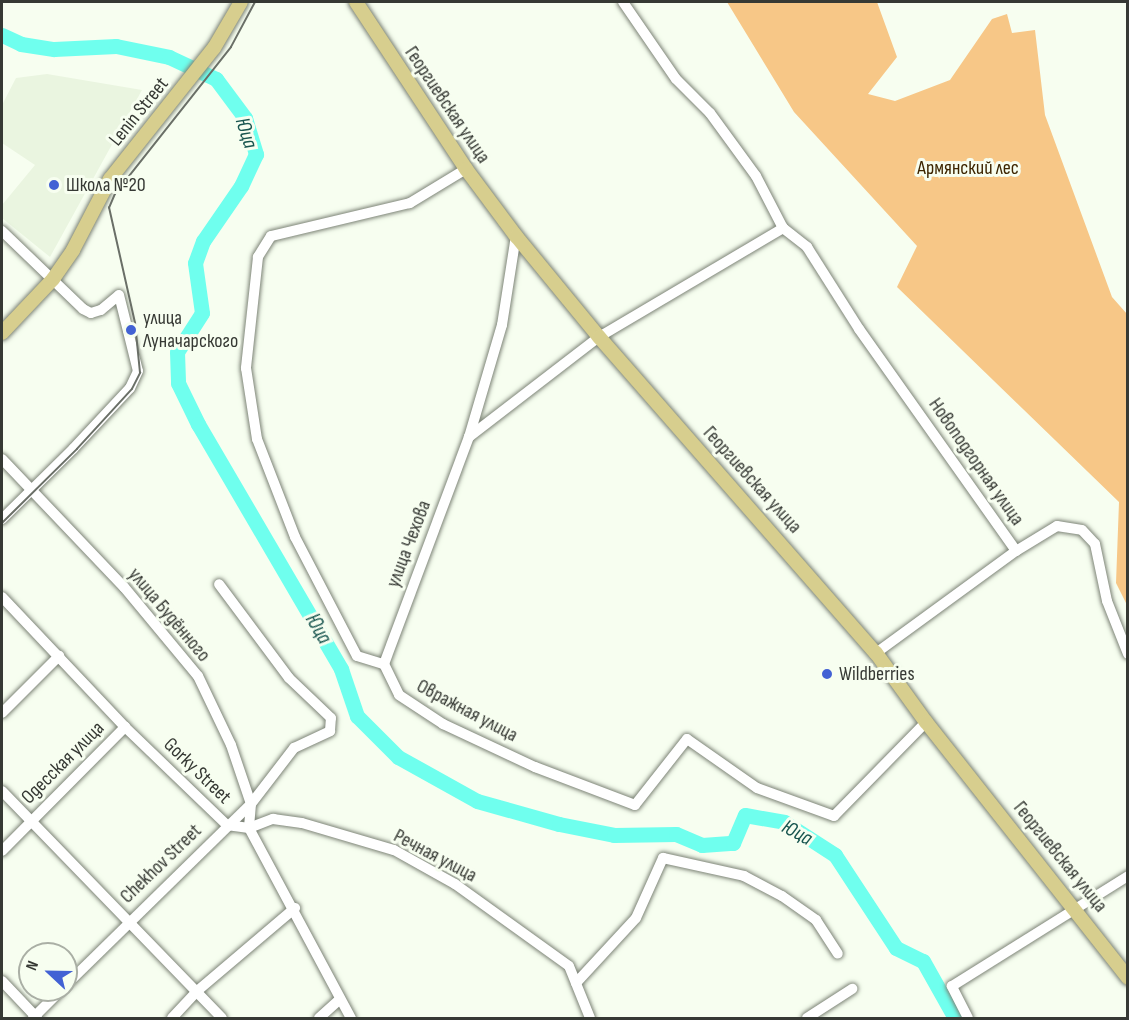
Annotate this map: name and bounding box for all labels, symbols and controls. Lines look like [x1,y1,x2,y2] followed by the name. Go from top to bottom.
[399,42,495,168] street label: Георгиевская улица
[104,73,174,151] street label: Lenin Street
[229,114,263,152] water label: Юца
[917,156,1019,180] park label: Армянский лес
[66,173,146,197] place label: Школа №20
[47,178,61,192] marker: Школа №20
[143,306,238,353] place label: улица Луначарского
[124,323,138,337] marker: улица Луначарского
[923,394,1029,530] street label: Новоподгорная улица
[698,421,806,539] street label: Георгиевская улица
[381,497,437,591] street label: улица Чехова
[123,563,215,667] street label: улица Будённого
[299,609,337,649] water label: Юца
[839,662,915,686] place label: Wildberries
[820,667,834,681] marker: Wildberries
[412,674,522,748] street label: Овражная улица
[17,717,109,809] street label: Одесская улица
[158,733,236,809] street label: Gorky Street
[1008,797,1112,917] street label: Георгиевская улица
[777,814,817,852] water label: Юца
[115,819,207,909] street label: Chekhov Street
[389,824,481,888] street label: Речная улица
[18,942,78,1002] north arrow
[22,958,43,973] text: N

